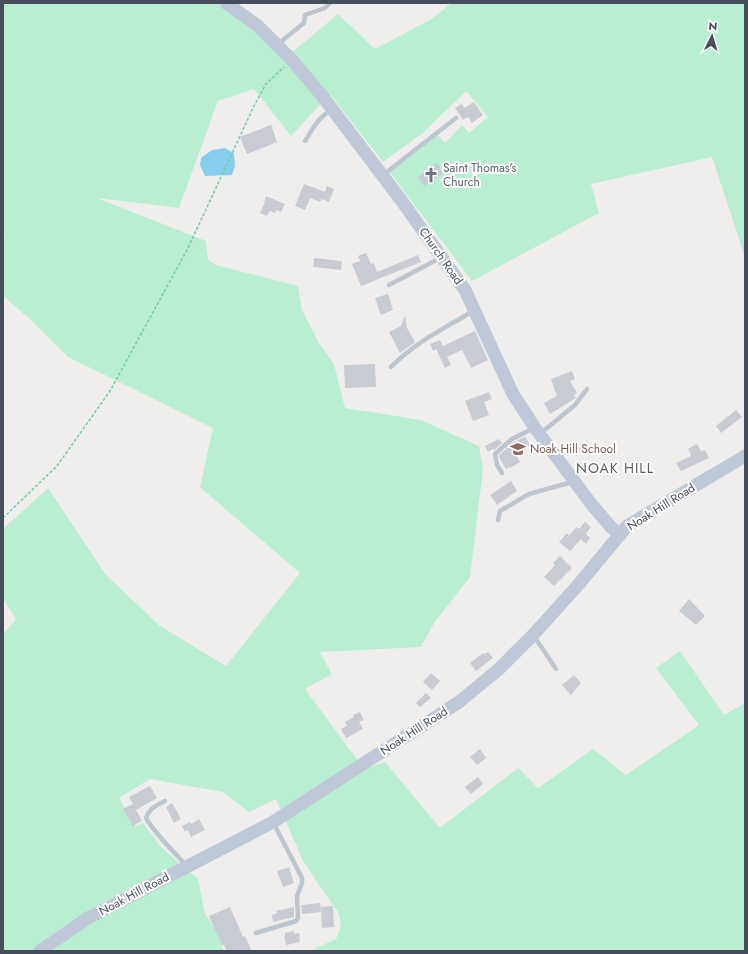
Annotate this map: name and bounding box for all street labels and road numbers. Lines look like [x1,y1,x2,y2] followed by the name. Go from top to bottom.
[415,224,467,288] street label: Church Road
[623,479,699,535] street label: Noak Hill Road
[377,702,451,760] street label: Noak Hill Road
[96,868,172,920] street label: Noak Hill Road

